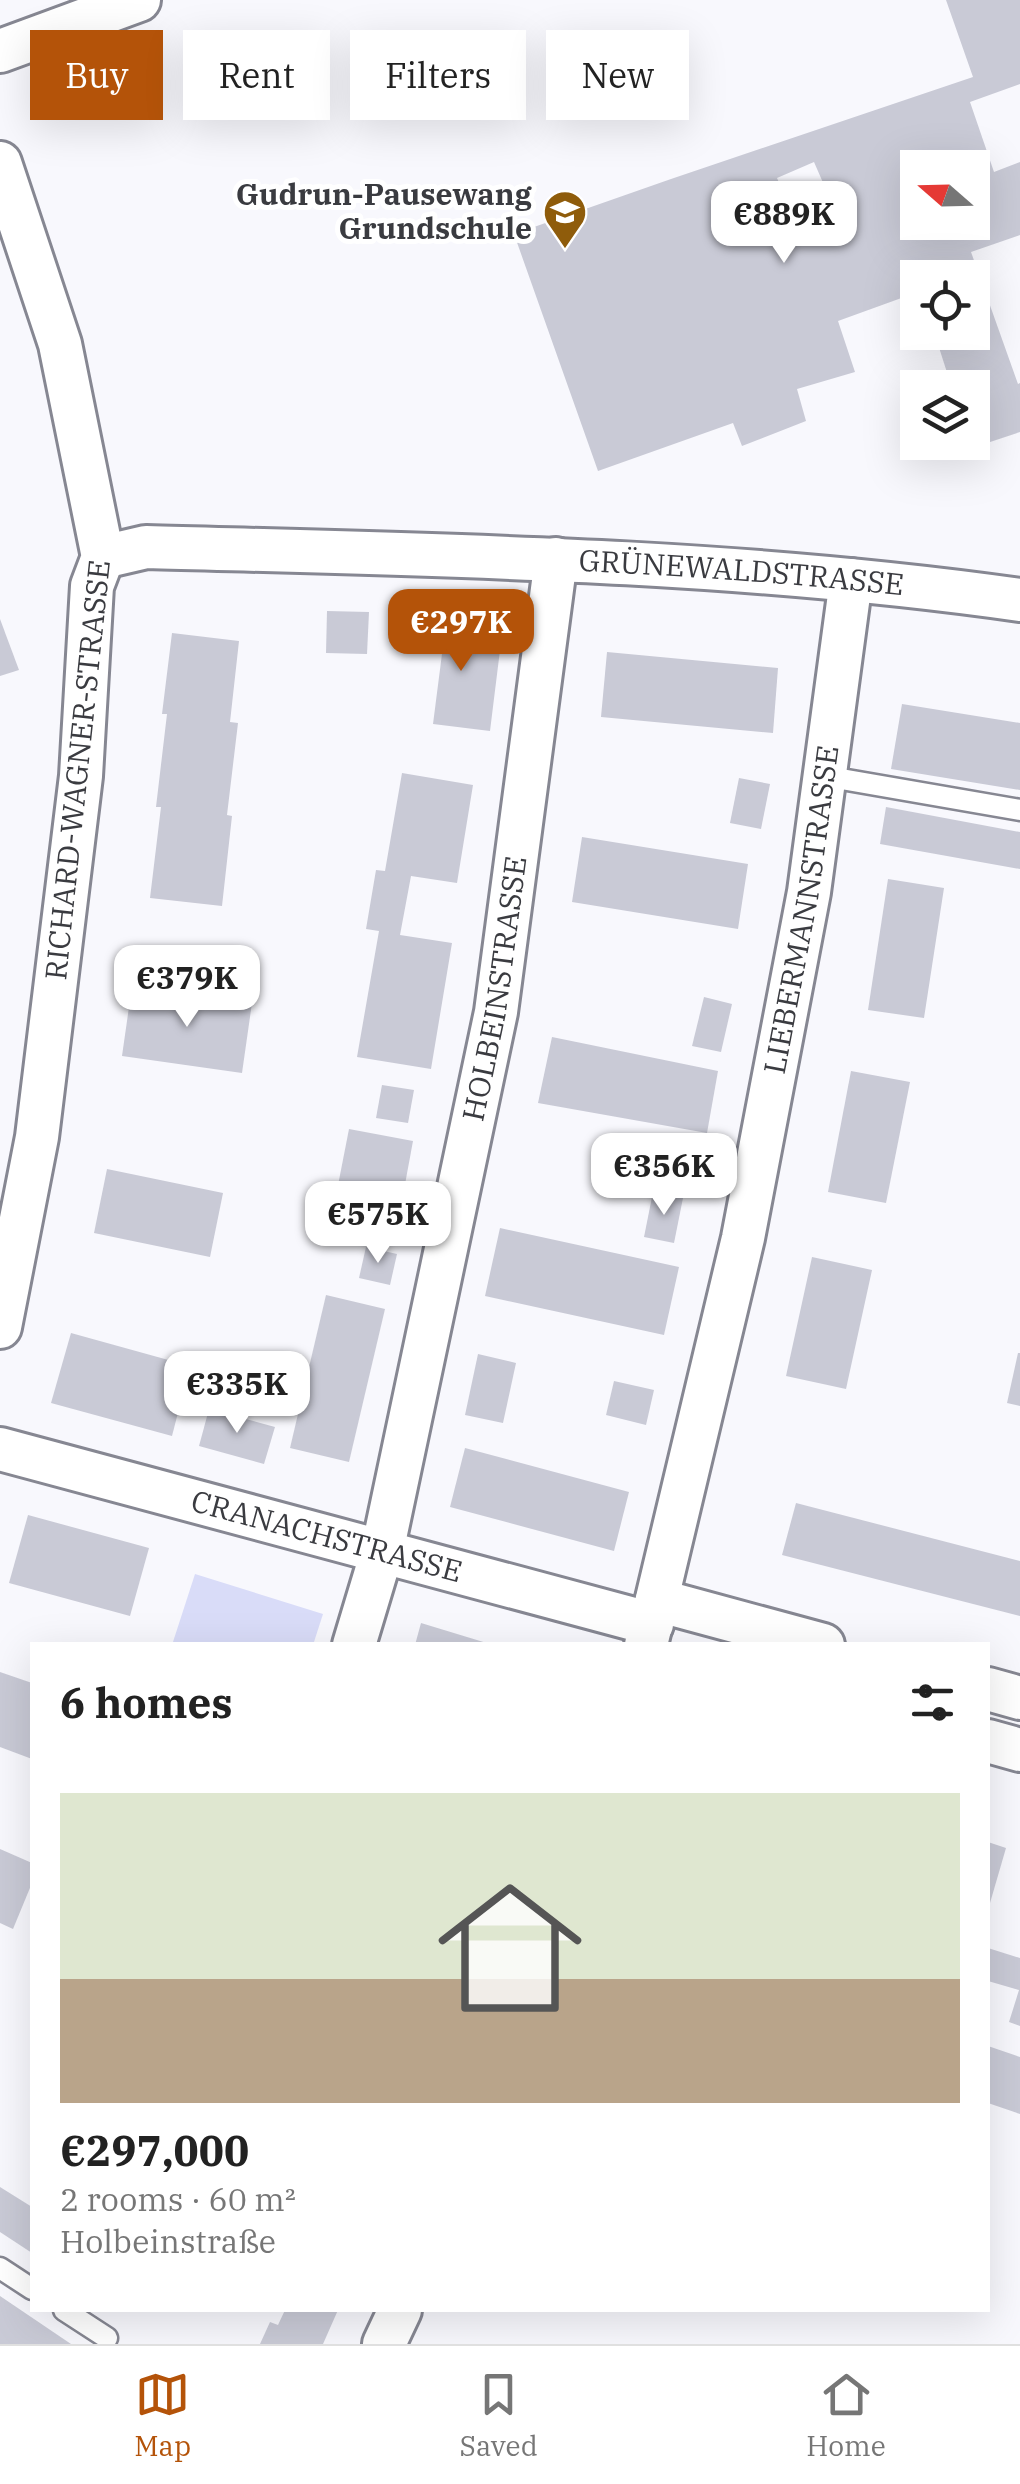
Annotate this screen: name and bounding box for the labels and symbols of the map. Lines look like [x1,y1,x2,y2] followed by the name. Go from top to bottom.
[900,150,990,240] north arrow
[236,174,533,247] place label: Gudrun-Pausewang Grundschule
[714,181,854,266] pin: €889K
[542,189,588,250] school or university icon: Gudrun-Pausewang Grundschule
[578,540,906,603] street label: GRÜNEWALDSTRASSE
[35,558,118,982] street label: RICHARD-WAGNER-STRASSE
[391,589,531,674] pin: €297K
[754,743,847,1077] street label: LIEBERMANNSTRASSE
[452,853,534,1124] street label: HOLBEINSTRASSE
[117,945,257,1030] pin: €379K
[594,1133,734,1218] pin: €356K
[308,1181,448,1266] pin: €575K
[167,1351,307,1436] pin: €335K
[187,1480,467,1590] street label: CRANACHSTRASSE

